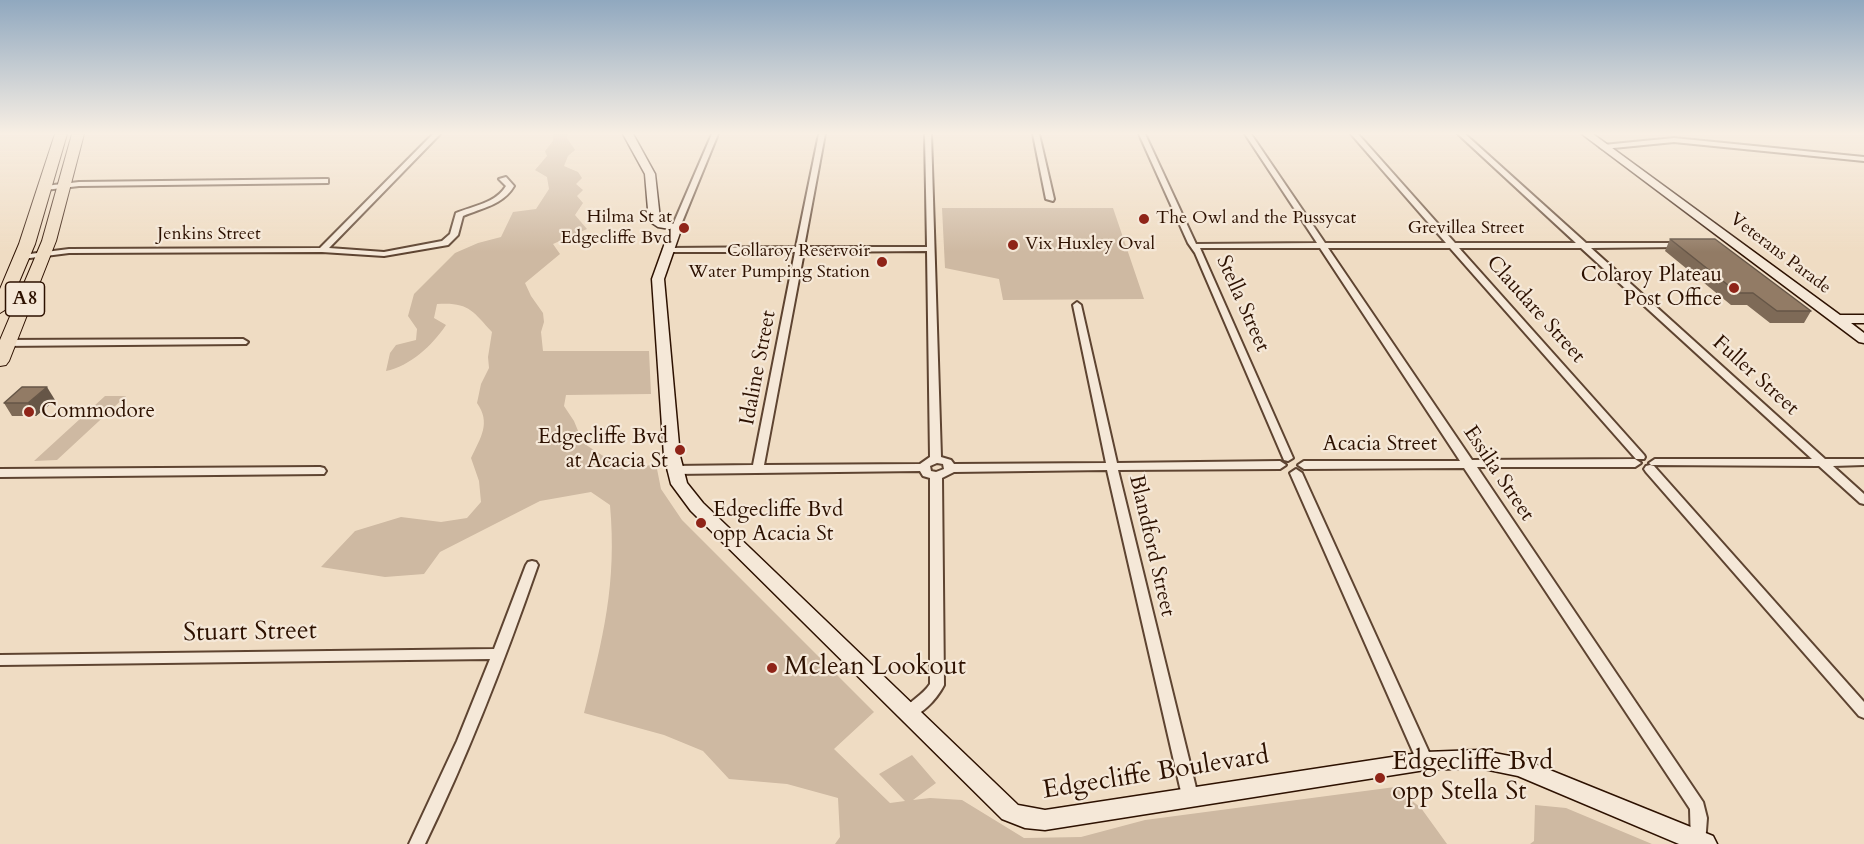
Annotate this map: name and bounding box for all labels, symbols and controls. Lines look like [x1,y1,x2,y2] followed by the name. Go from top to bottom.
[560,207,672,250] place label: Hilma St at Edgecliffe Bvd
[1156,208,1356,230] place label: The Owl and the Pussycat
[1725,209,1835,299] street label: Veterans Parade
[1137,212,1151,226] marker: The Owl and the Pussycat
[1408,218,1524,240] street label: Grevillea Street
[677,221,691,235] marker: Hilma St at Edgecliffe Bvd
[157,224,261,246] street label: Jenkins Street
[1025,234,1155,256] place label: Vix Huxley Oval
[1006,238,1020,252] marker: Vix Huxley Oval
[688,241,870,284] place label: Collaroy Reservoir Water Pumping Station
[1480,251,1590,369] street label: Claudare Street
[1210,252,1274,356] street label: Stella Street
[875,255,889,269] marker: Collaroy Reservoir Water Pumping Station
[1581,263,1722,313] place label: Colaroy Plateau Post Office
[1727,281,1741,295] marker: Colaroy Plateau Post Office
[6,282,44,316] road number: A8
[736,309,782,427] street label: Idaline Street
[1707,331,1803,421] street label: Fuller Street
[41,399,155,425] place label: Commodore
[22,405,36,419] marker: Commodore
[1457,422,1539,526] street label: Essilia Street
[538,425,668,475] place label: Edgecliffe Bvd at Acacia St
[1323,432,1437,458] street label: Acacia Street
[673,443,687,457] marker: Edgecliffe Bvd at Acacia St
[1122,473,1180,619] street label: Blandford Street
[713,498,843,548] place label: Edgecliffe Bvd opp Acacia St
[694,516,708,530] marker: Edgecliffe Bvd opp Acacia St
[183,616,317,650] street label: Stuart Street
[784,652,966,684] place label: Mclean Lookout
[765,661,779,675] marker: Mclean Lookout
[1041,741,1271,807] street label: Edgecliffe Boulevard
[1392,747,1553,808] place label: Edgecliffe Bvd opp Stella St
[1373,771,1387,785] marker: Edgecliffe Bvd opp Stella St

